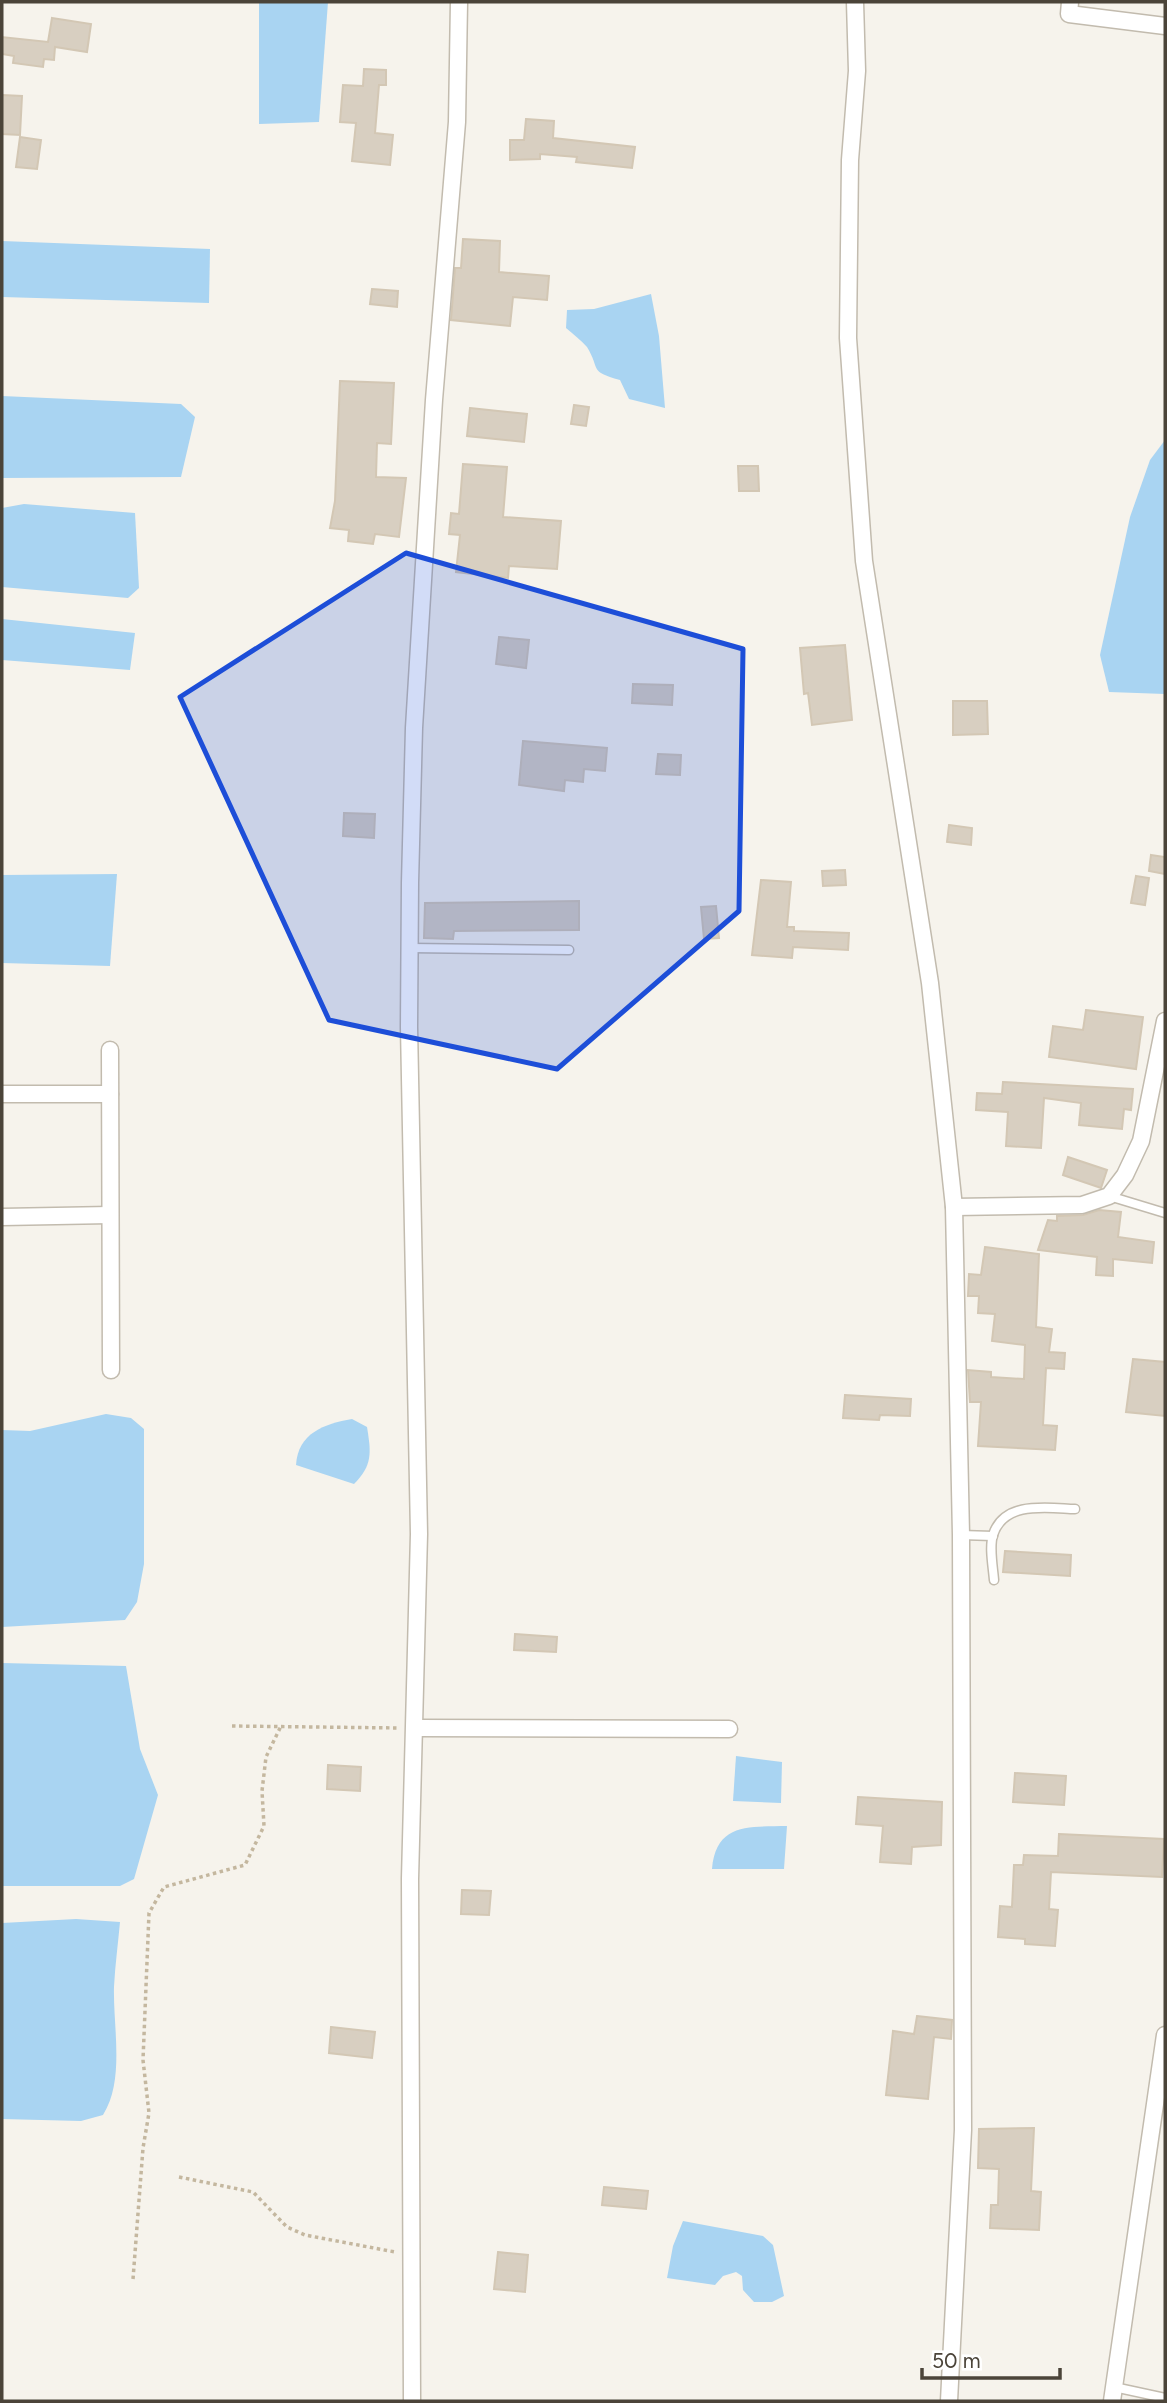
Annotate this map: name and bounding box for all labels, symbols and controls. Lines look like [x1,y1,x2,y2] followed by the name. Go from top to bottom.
[922,2336,1060,2380] scale bar
[932,2348,981,2373] text: 50 m

